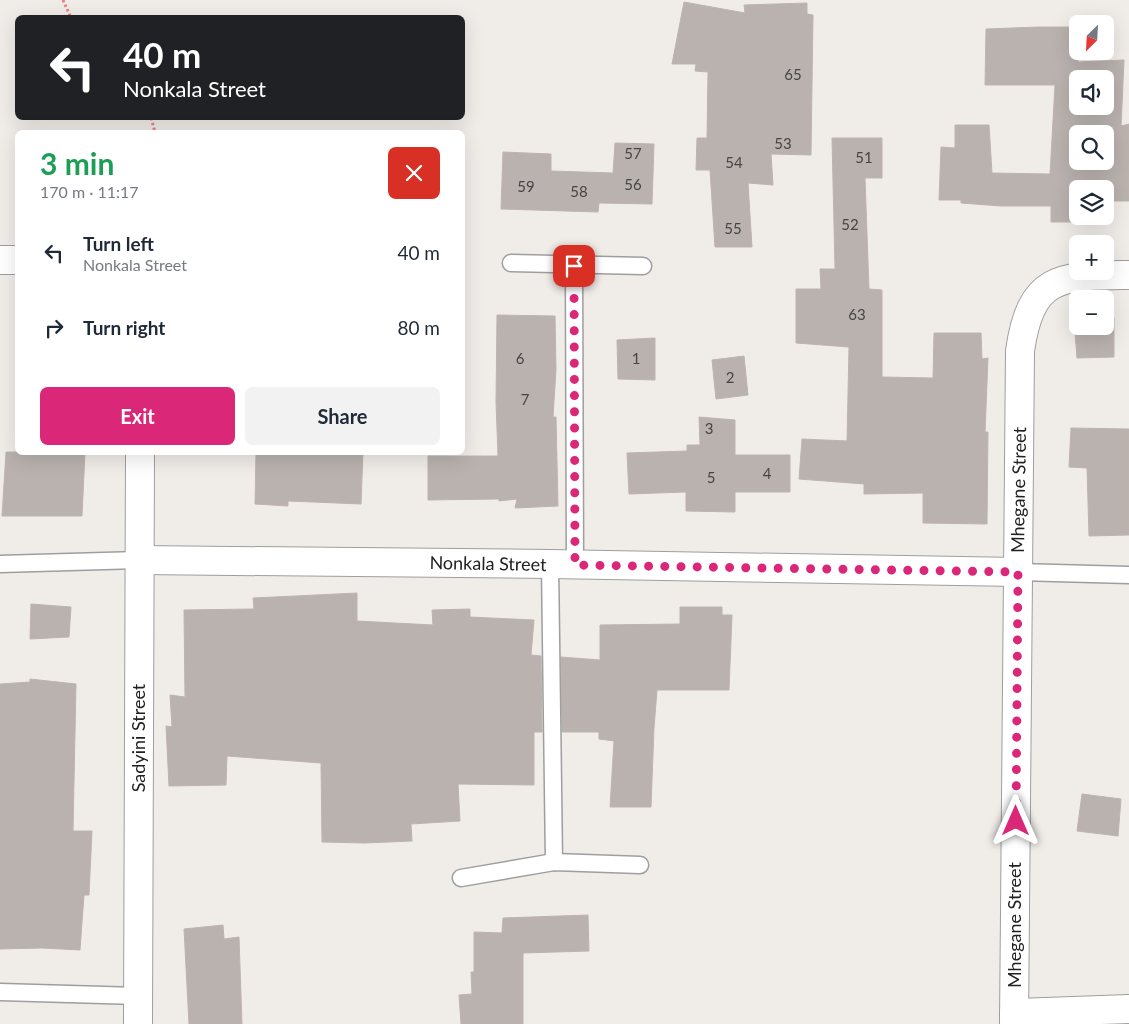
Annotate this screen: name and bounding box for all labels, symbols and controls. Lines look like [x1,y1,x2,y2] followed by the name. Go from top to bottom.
[1069,15,1114,60] north arrow
[1069,15,1114,335] map controls
[123,33,201,75] text: 40 m
[40,35,105,100] icon: left
[784,65,802,83] house number: 65
[1069,70,1114,115] button: sound
[123,75,266,102] text: Nonkala Street
[1069,125,1114,170] button: search
[774,134,792,152] house number: 53
[624,144,642,162] house number: 57
[40,145,114,181] text: 3 min
[388,147,440,199] button: close
[855,148,873,166] house number: 51
[725,153,743,171] house number: 54
[624,175,642,193] house number: 56
[517,177,535,195] house number: 59
[1069,180,1114,225] button: layers
[40,182,139,201] text: 170 m · 11:17
[570,182,588,200] house number: 58
[841,215,859,233] house number: 52
[724,219,742,237] house number: 55
[83,232,154,255] text: Turn left
[1069,235,1114,280] button: +
[40,239,68,267] icon: left
[397,241,440,264] text: 40 m
[553,245,595,287] pin
[560,252,588,280] icon: arrive
[83,255,187,274] text: Nonkala Street
[1069,290,1114,335] button: −
[848,305,866,323] house number: 63
[40,314,68,342] icon: right
[83,316,165,339] text: Turn right
[397,316,440,339] text: 80 m
[516,349,525,367] house number: 6
[632,349,640,367] house number: 1
[726,368,734,386] house number: 2
[40,387,235,445] button: Exit
[245,387,440,445] button: Share
[521,390,530,408] house number: 7
[705,419,713,437] house number: 3
[1006,426,1030,553] street label: Mhegane Street
[763,464,772,482] house number: 4
[707,468,715,486] house number: 5
[429,551,547,575] street label: Nonkala Street
[127,683,149,792] street label: Sadyini Street
[989,794,1041,846] position arrow
[1003,861,1025,988] street label: Mhegane Street

